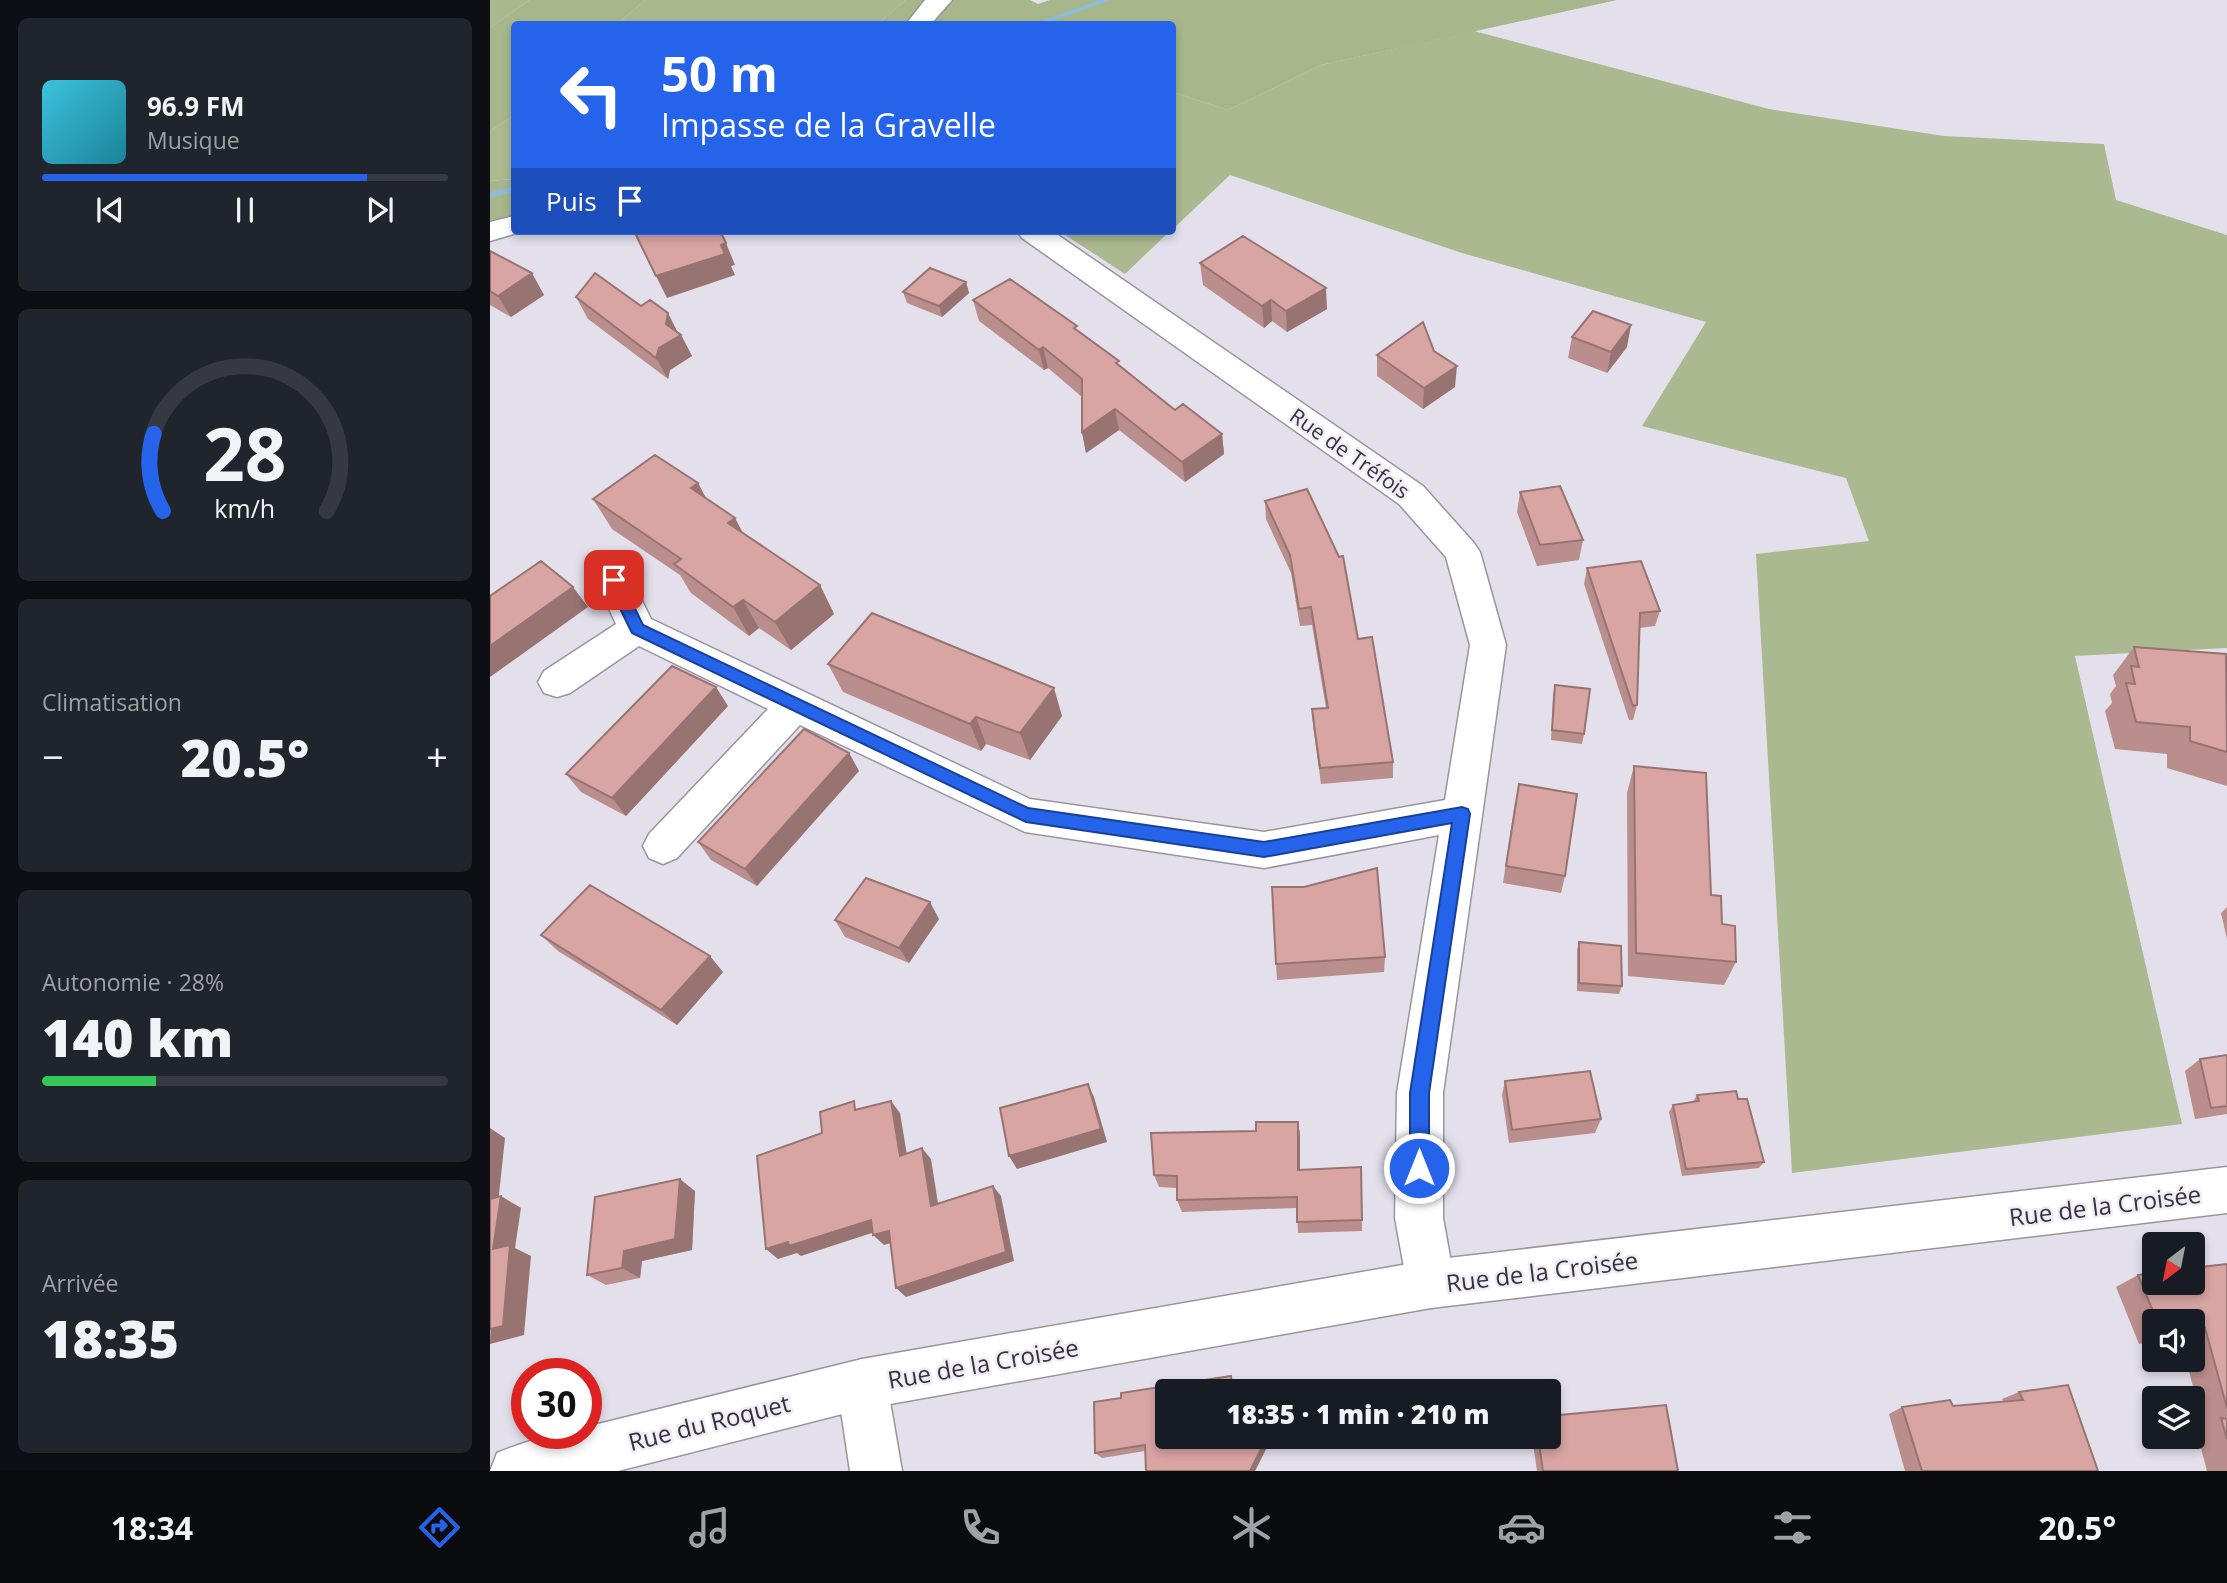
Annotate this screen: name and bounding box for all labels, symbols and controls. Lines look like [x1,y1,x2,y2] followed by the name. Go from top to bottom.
[661,40,778,106] text: 50 m
[546,49,637,140] icon: left
[147,88,245,124] text: 96.9 FM
[661,103,996,146] text: Impasse de la Gravelle
[147,124,240,156] text: Musique
[611,182,649,220] icon: arrive
[546,183,597,219] text: Puis
[91,191,129,229] icon: previous
[226,191,264,229] icon: pause
[361,191,399,229] icon: next
[1285,401,1415,505] street label: Rue de Tréfois
[203,403,287,502] text: 28
[215,491,275,525] text: km/h
[584,550,644,610] pin
[595,561,633,599] icon: arrive
[42,686,182,718] text: Climatisation
[181,721,309,792] text: 20.5°
[42,730,64,782] text: −
[426,730,448,782] text: +
[42,966,224,998] text: Autonomie · 28%
[42,1001,233,1072] text: 140 km
[1382,1131,1456,1205] position arrow
[2007,1177,2203,1233] street label: Rue de la Croisée
[2142,1232,2205,1295] north arrow
[2142,1232,2205,1449] map controls
[1444,1243,1640,1299] street label: Rue de la Croisée
[42,1267,118,1299] text: Arrivée
[42,1302,179,1373] text: 18:35
[2142,1309,2205,1372] button: sound
[885,1330,1081,1396] street label: Rue de la Croisée
[511,1358,602,1449] speed limit sign: 30
[625,1386,793,1458] street label: Rue du Roquet
[2142,1386,2205,1449] button: layers
[1227,1396,1489,1432] text: 18:35 · 1 min · 210 m
[415,1503,464,1552] icon: directions
[685,1503,734,1552] icon: music
[956,1503,1005,1552] icon: phone
[1227,1503,1276,1552] icon: climate
[1497,1503,1546,1552] icon: car
[1768,1503,1817,1552] icon: filters
[111,1506,193,1549] text: 18:34
[2038,1506,2116,1549] text: 20.5°

